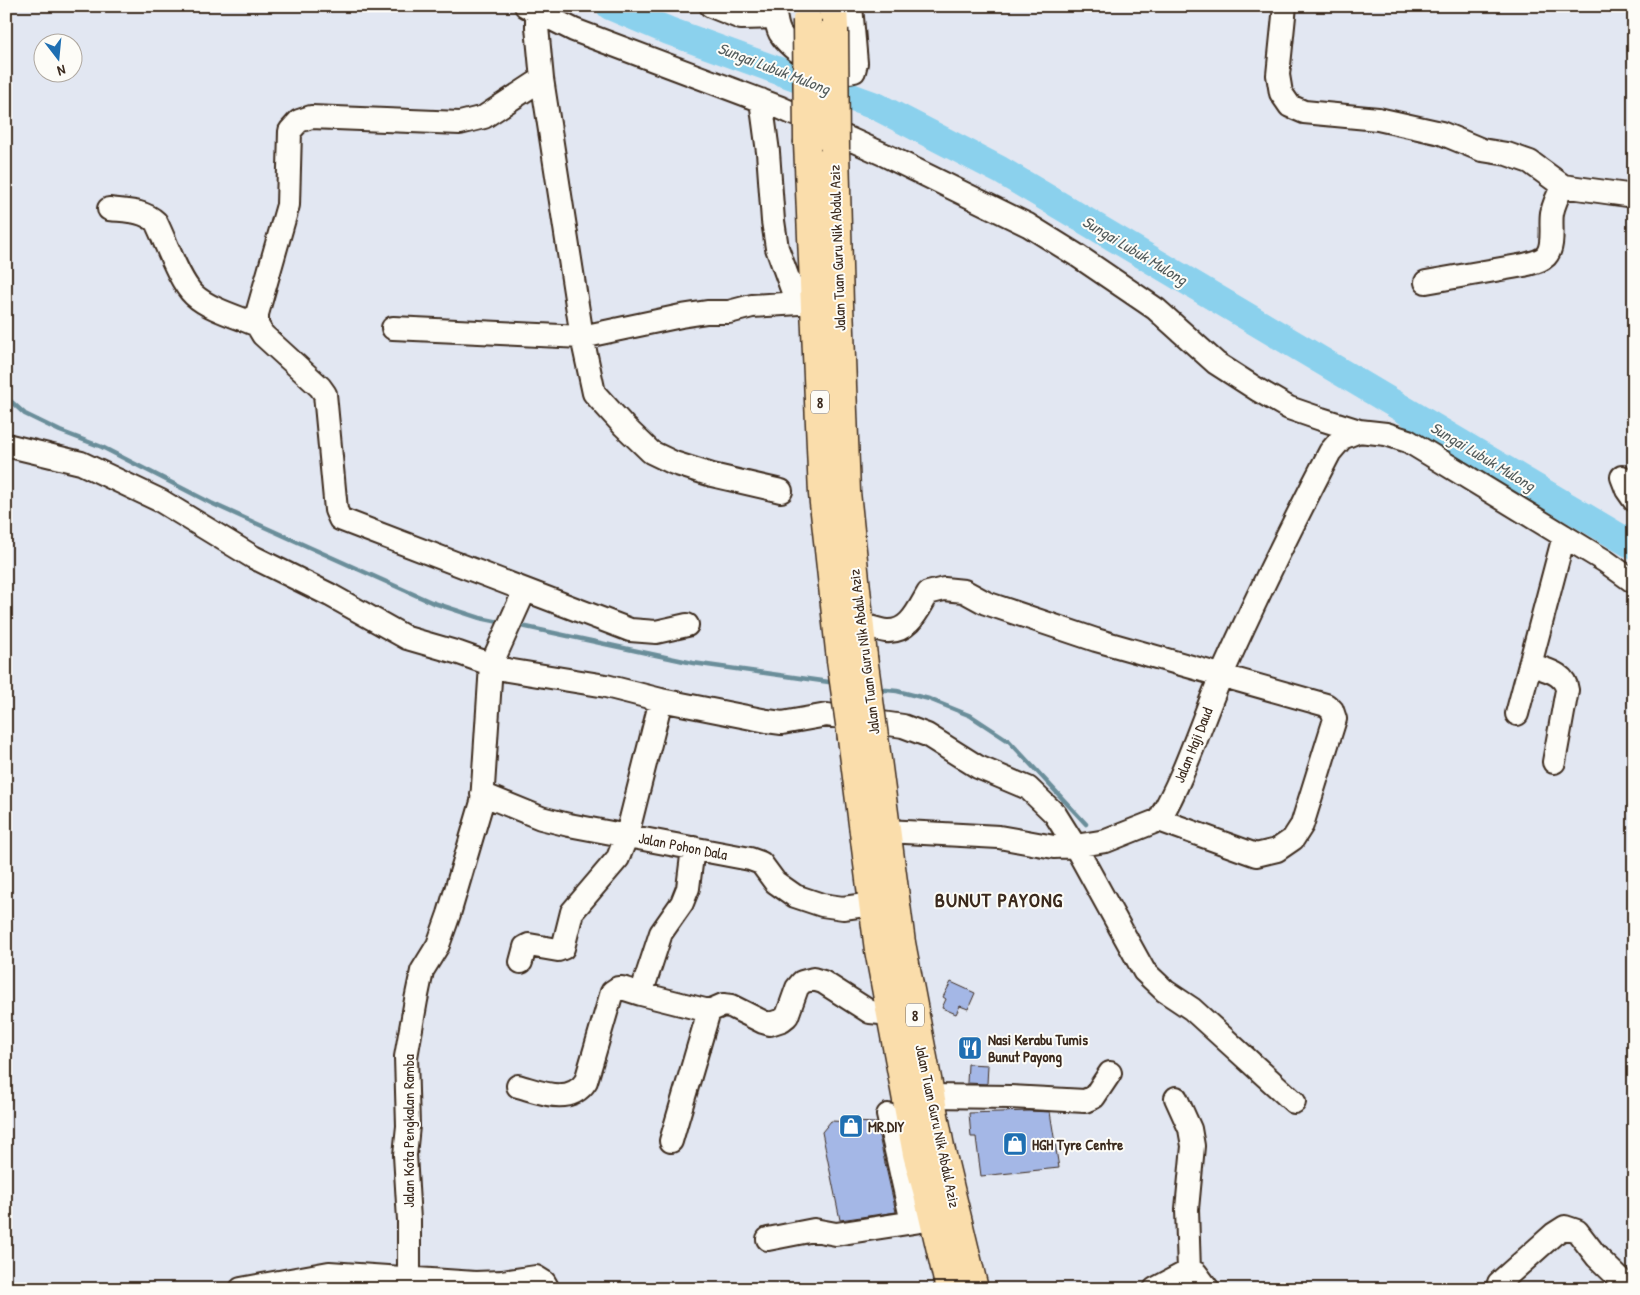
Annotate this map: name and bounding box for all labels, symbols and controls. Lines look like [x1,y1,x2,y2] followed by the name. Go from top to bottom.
[32,32,82,82] north arrow
[715,37,834,100] water label: Sungai Lubuk Mulong
[55,61,68,81] text: N
[824,164,850,332] street label: Jalan Tuan Guru Nik Abdul Aziz
[1079,210,1192,290] water label: Sungai Lubuk Mulong
[811,391,829,414] road number: 8
[1427,416,1540,496] water label: Sungai Lubuk Mulong
[843,568,885,736] street label: Jalan Tuan Guru Nik Abdul Aziz
[1168,704,1218,786] street label: Jalan Haji Daud
[637,827,729,865] street label: Jalan Pohon Dala
[935,886,1063,913] district label: BUNUT PAYONG
[906,1004,924,1026] road number: 8
[988,1029,1088,1068] place label: Nasi Kerabu Tumis Bunut Payong
[957,1035,983,1061] restaurant icon: Nasi Kerabu Tumis Bunut Payong
[910,1042,966,1210] street label: Jalan Tuan Guru Nik Abdul Aziz
[398,1054,419,1208] street label: Jalan Kota Pengkalan Ramba
[838,1113,864,1139] shop icon: MR.DIY
[868,1116,905,1137] place label: MR.DIY
[1002,1131,1028,1157] shop icon: HGH Tyre Centre
[1032,1134,1123,1156] place label: HGH Tyre Centre

